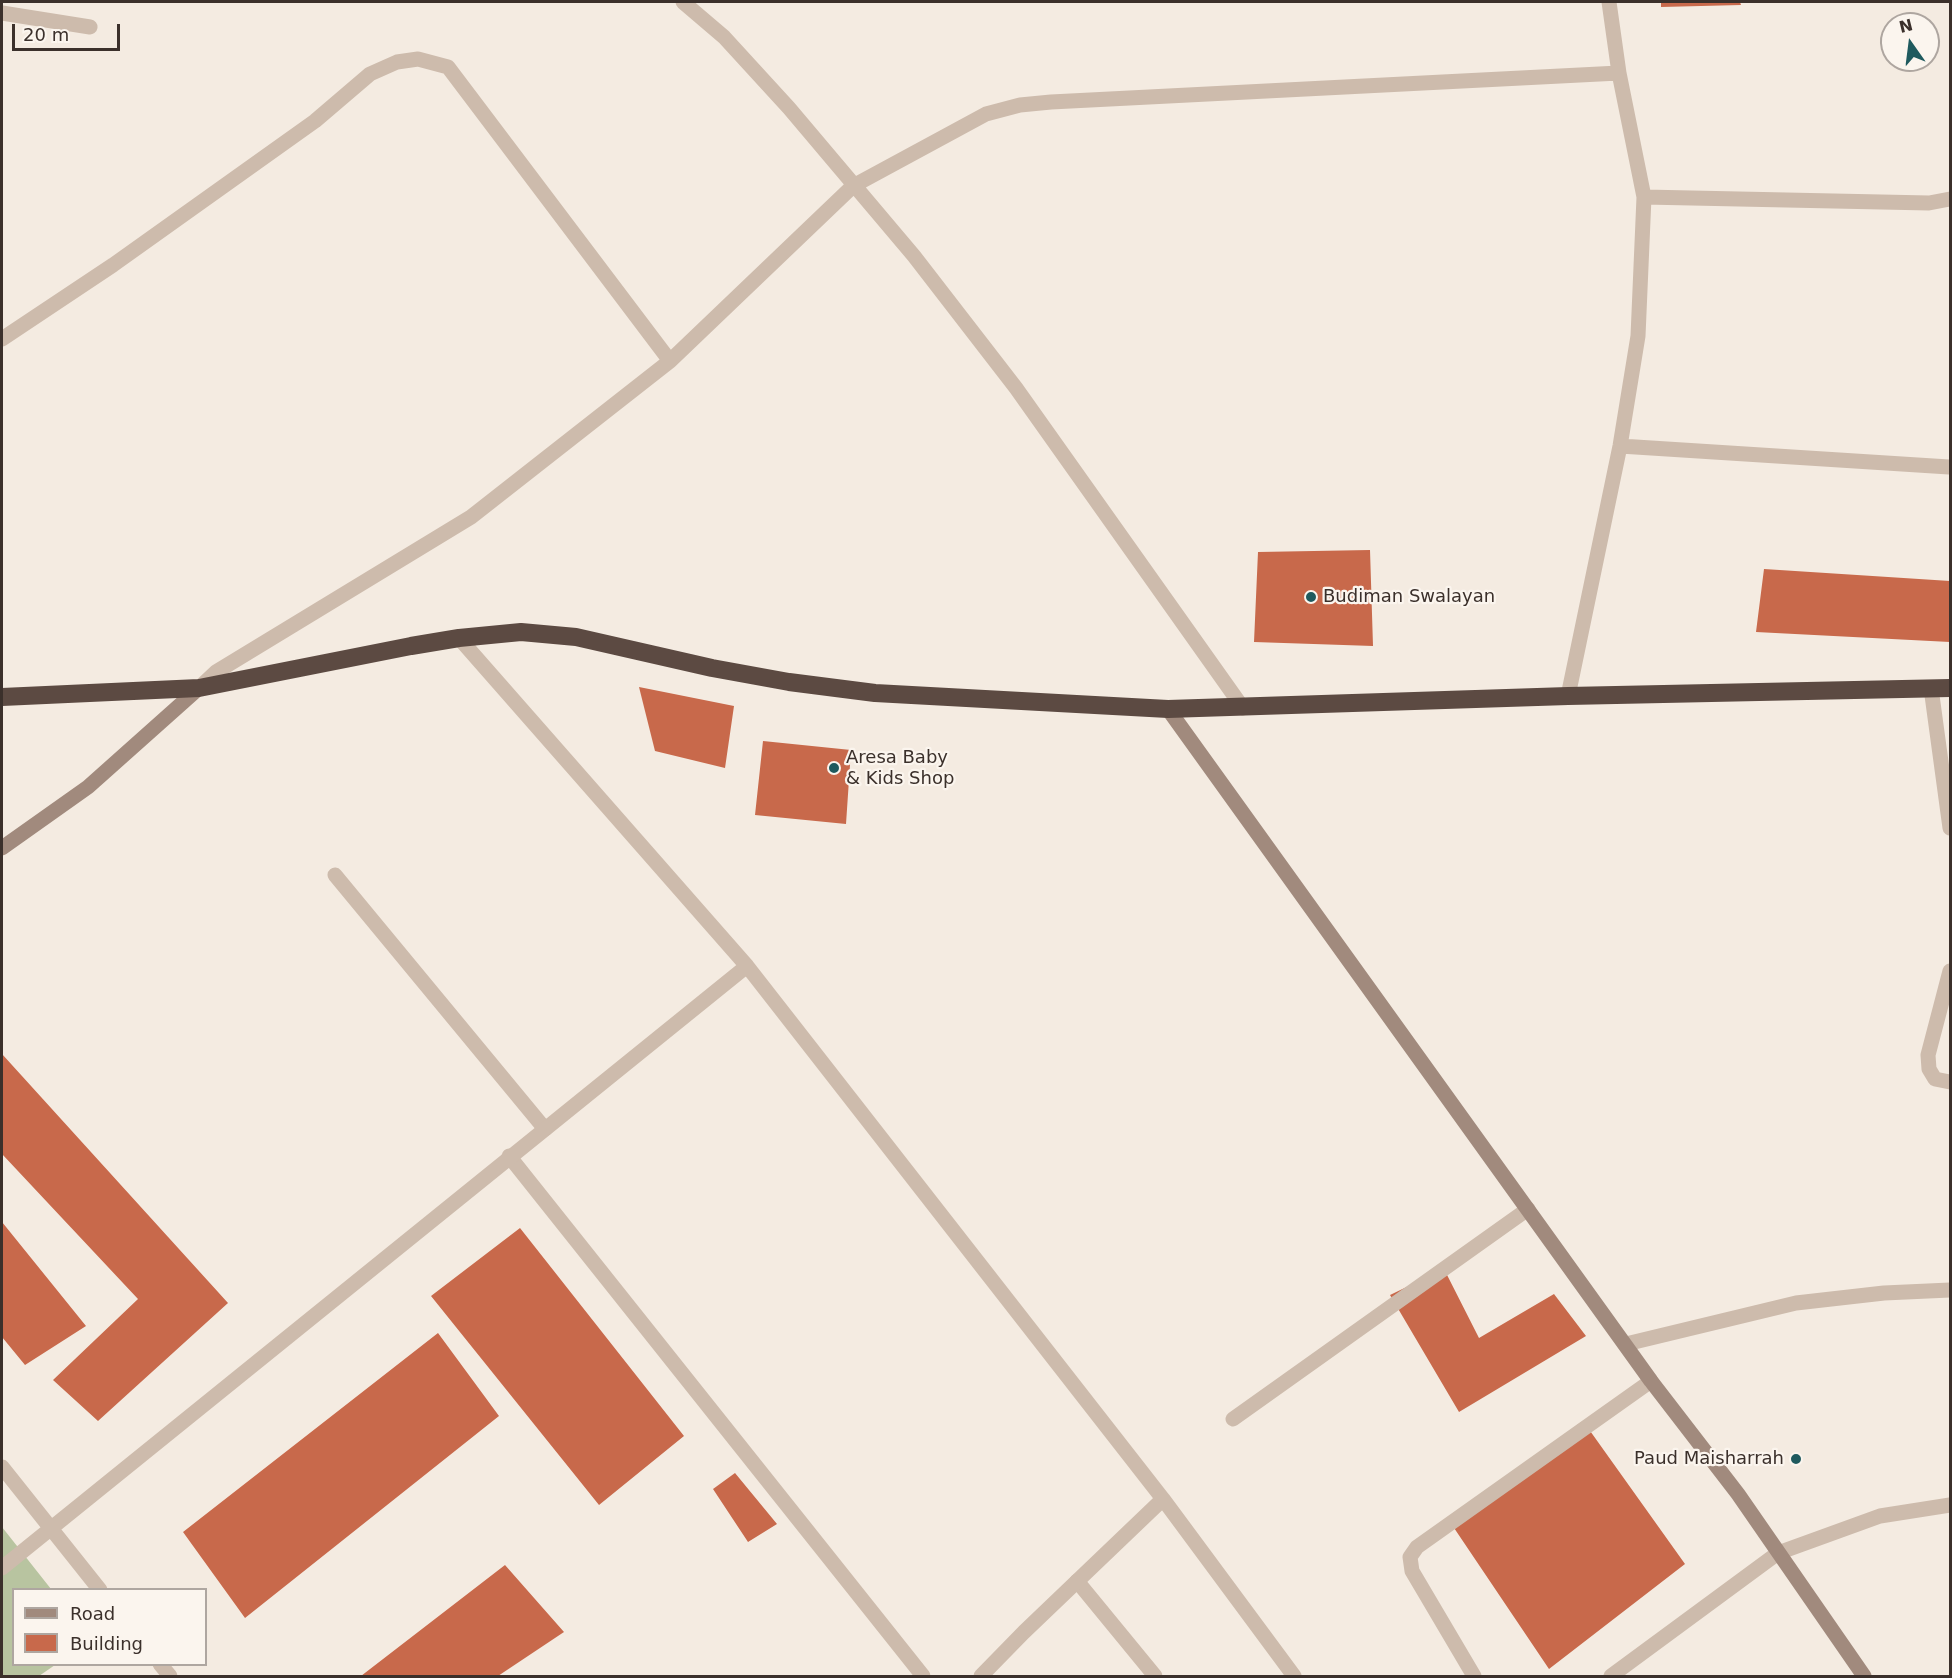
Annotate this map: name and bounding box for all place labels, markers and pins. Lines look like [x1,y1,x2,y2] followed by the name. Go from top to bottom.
[1323,586,1495,608] place label: Budiman Swalayan
[1304,590,1318,604] marker: Budiman Swalayan
[846,747,954,789] place label: Aresa Baby & Kids Shop
[827,761,841,775] marker: Aresa Baby & Kids Shop
[1634,1448,1784,1470] place label: Paud Maisharrah
[1789,1452,1803,1466] marker: Paud Maisharrah

